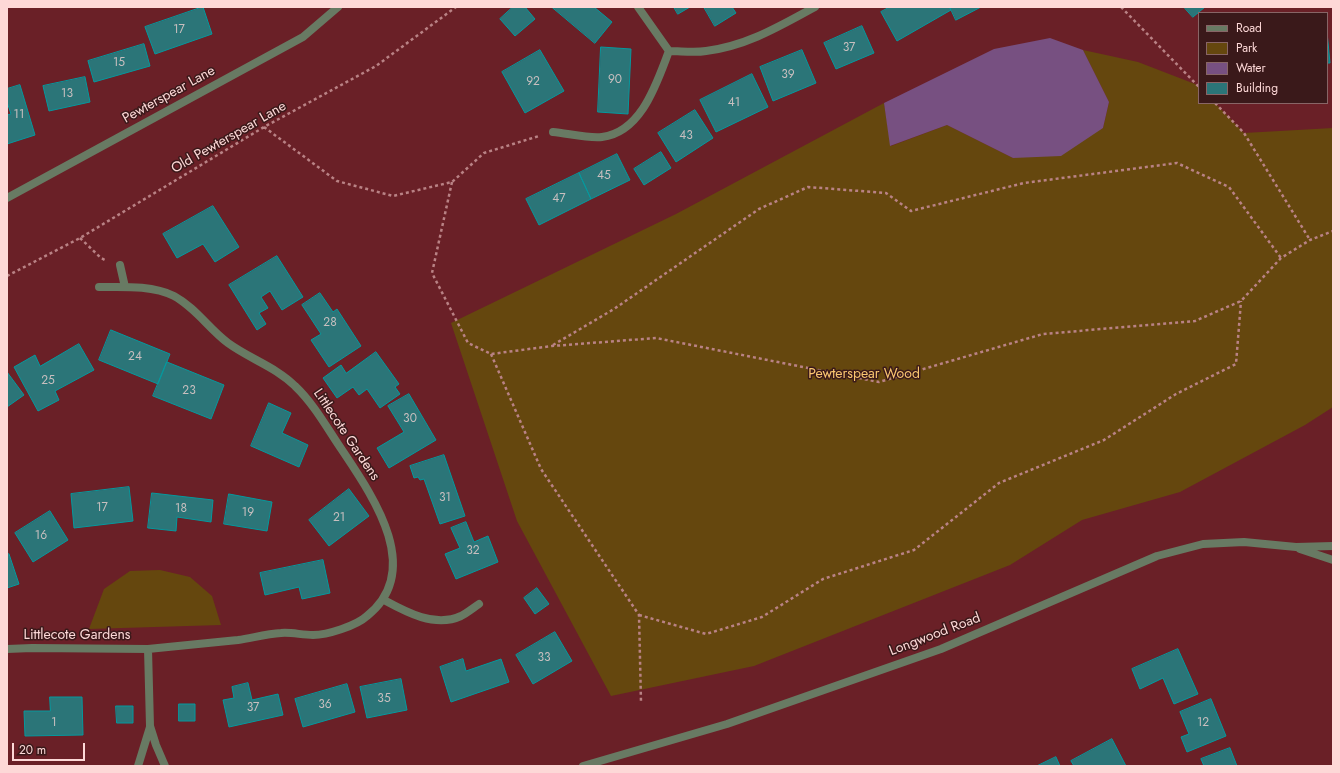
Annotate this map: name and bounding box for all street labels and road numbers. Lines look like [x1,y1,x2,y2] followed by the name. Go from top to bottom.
[120,63,218,127] street label: Pewterspear Lane
[169,98,289,178] street label: Old Pewterspear Lane
[309,386,383,484] street label: Littlecote Gardens
[887,610,983,660] street label: Longwood Road
[24,628,130,644] street label: Littlecote Gardens

